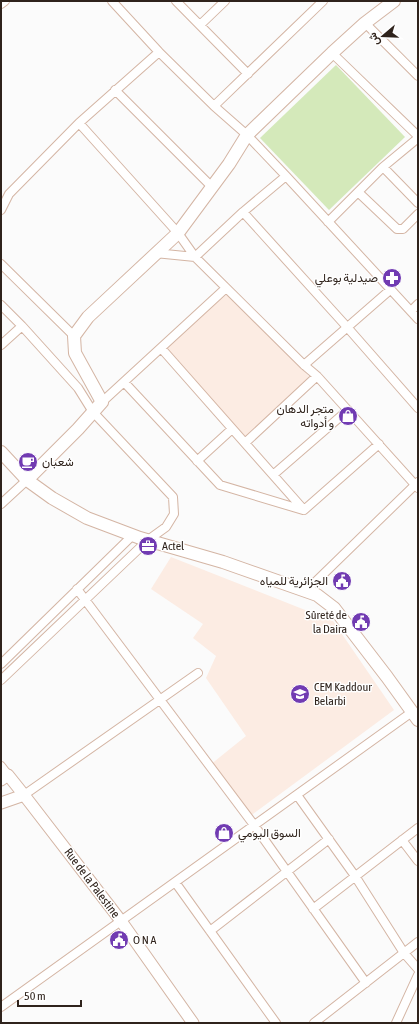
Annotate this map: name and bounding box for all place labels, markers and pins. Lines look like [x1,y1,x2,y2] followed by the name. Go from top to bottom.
[381,267,403,289] pharmacy icon: صيدلية بوعلي
[315,271,378,288] place label: صيدلية بوعلي
[277,402,334,431] place label: متجر الدهان و أدواته
[337,405,359,427] shop icon: متجر الدهان و أدواته
[17,451,39,473] cafe icon: شعبان
[42,455,74,469] place label: شعبان
[137,535,159,557] office icon: Actel
[162,539,185,553] place label: Actel
[331,570,353,592] public building icon: الجزائرية للمياه
[260,574,328,589] place label: الجزائرية للمياه
[306,608,347,636] place label: Sûreté de la Daira
[350,611,372,633] public building icon: Sûreté de la Daira
[314,680,372,708] place label: CEM Kaddour Belarbi
[289,683,311,705] school or university icon: CEM Kaddour Belarbi
[213,822,235,844] shop icon: السوق اليومي
[238,826,301,843] place label: السوق اليومي
[108,929,130,951] public building icon: O N A
[133,933,156,947] place label: O N A

